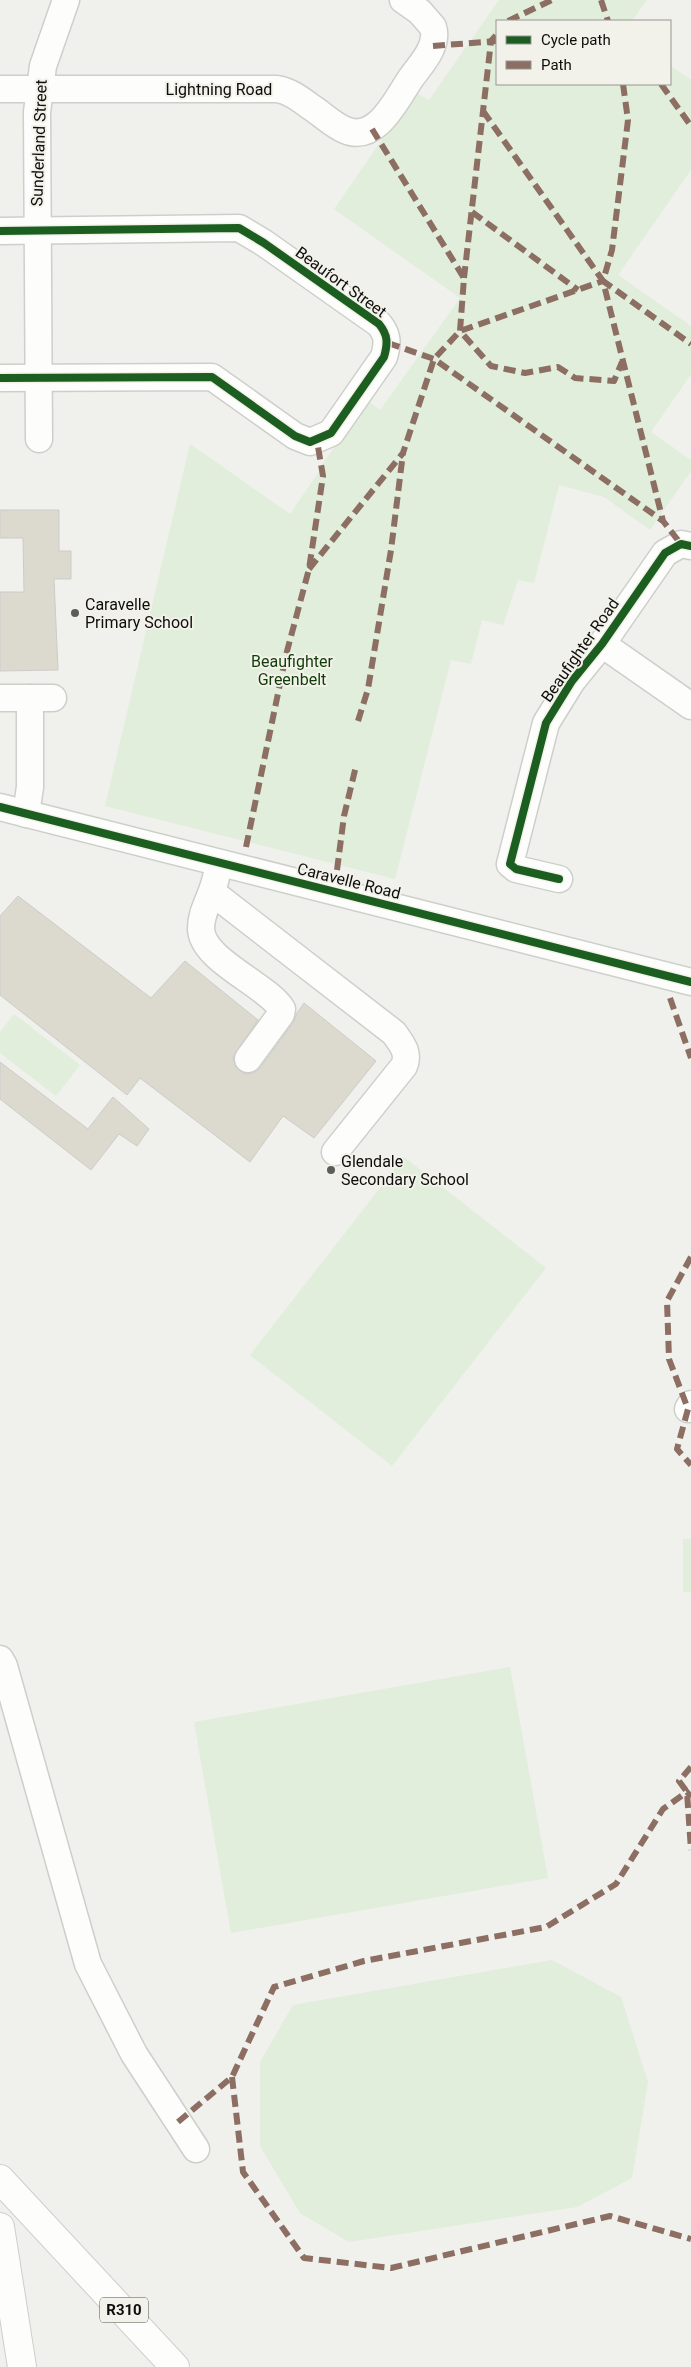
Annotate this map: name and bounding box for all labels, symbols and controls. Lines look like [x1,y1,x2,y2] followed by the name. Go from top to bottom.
[496,20,671,85] legend
[541,31,611,49] text: Cycle path
[541,56,572,74] text: Path
[27,79,51,207] street label: Sunderland Street
[166,80,272,99] street label: Lightning Road
[292,243,390,321] street label: Beaufort Street
[537,594,623,706] street label: Beaufighter Road
[85,595,193,632] place label: Caravelle Primary School
[69,607,81,619] marker: Caravelle Primary School
[251,652,333,689] park label: Beaufighter Greenbelt
[295,859,403,903] street label: Caravelle Road
[341,1152,469,1189] place label: Glendale Secondary School
[325,1164,337,1176] marker: Glendale Secondary School
[100,2298,148,2322] road number: R310

